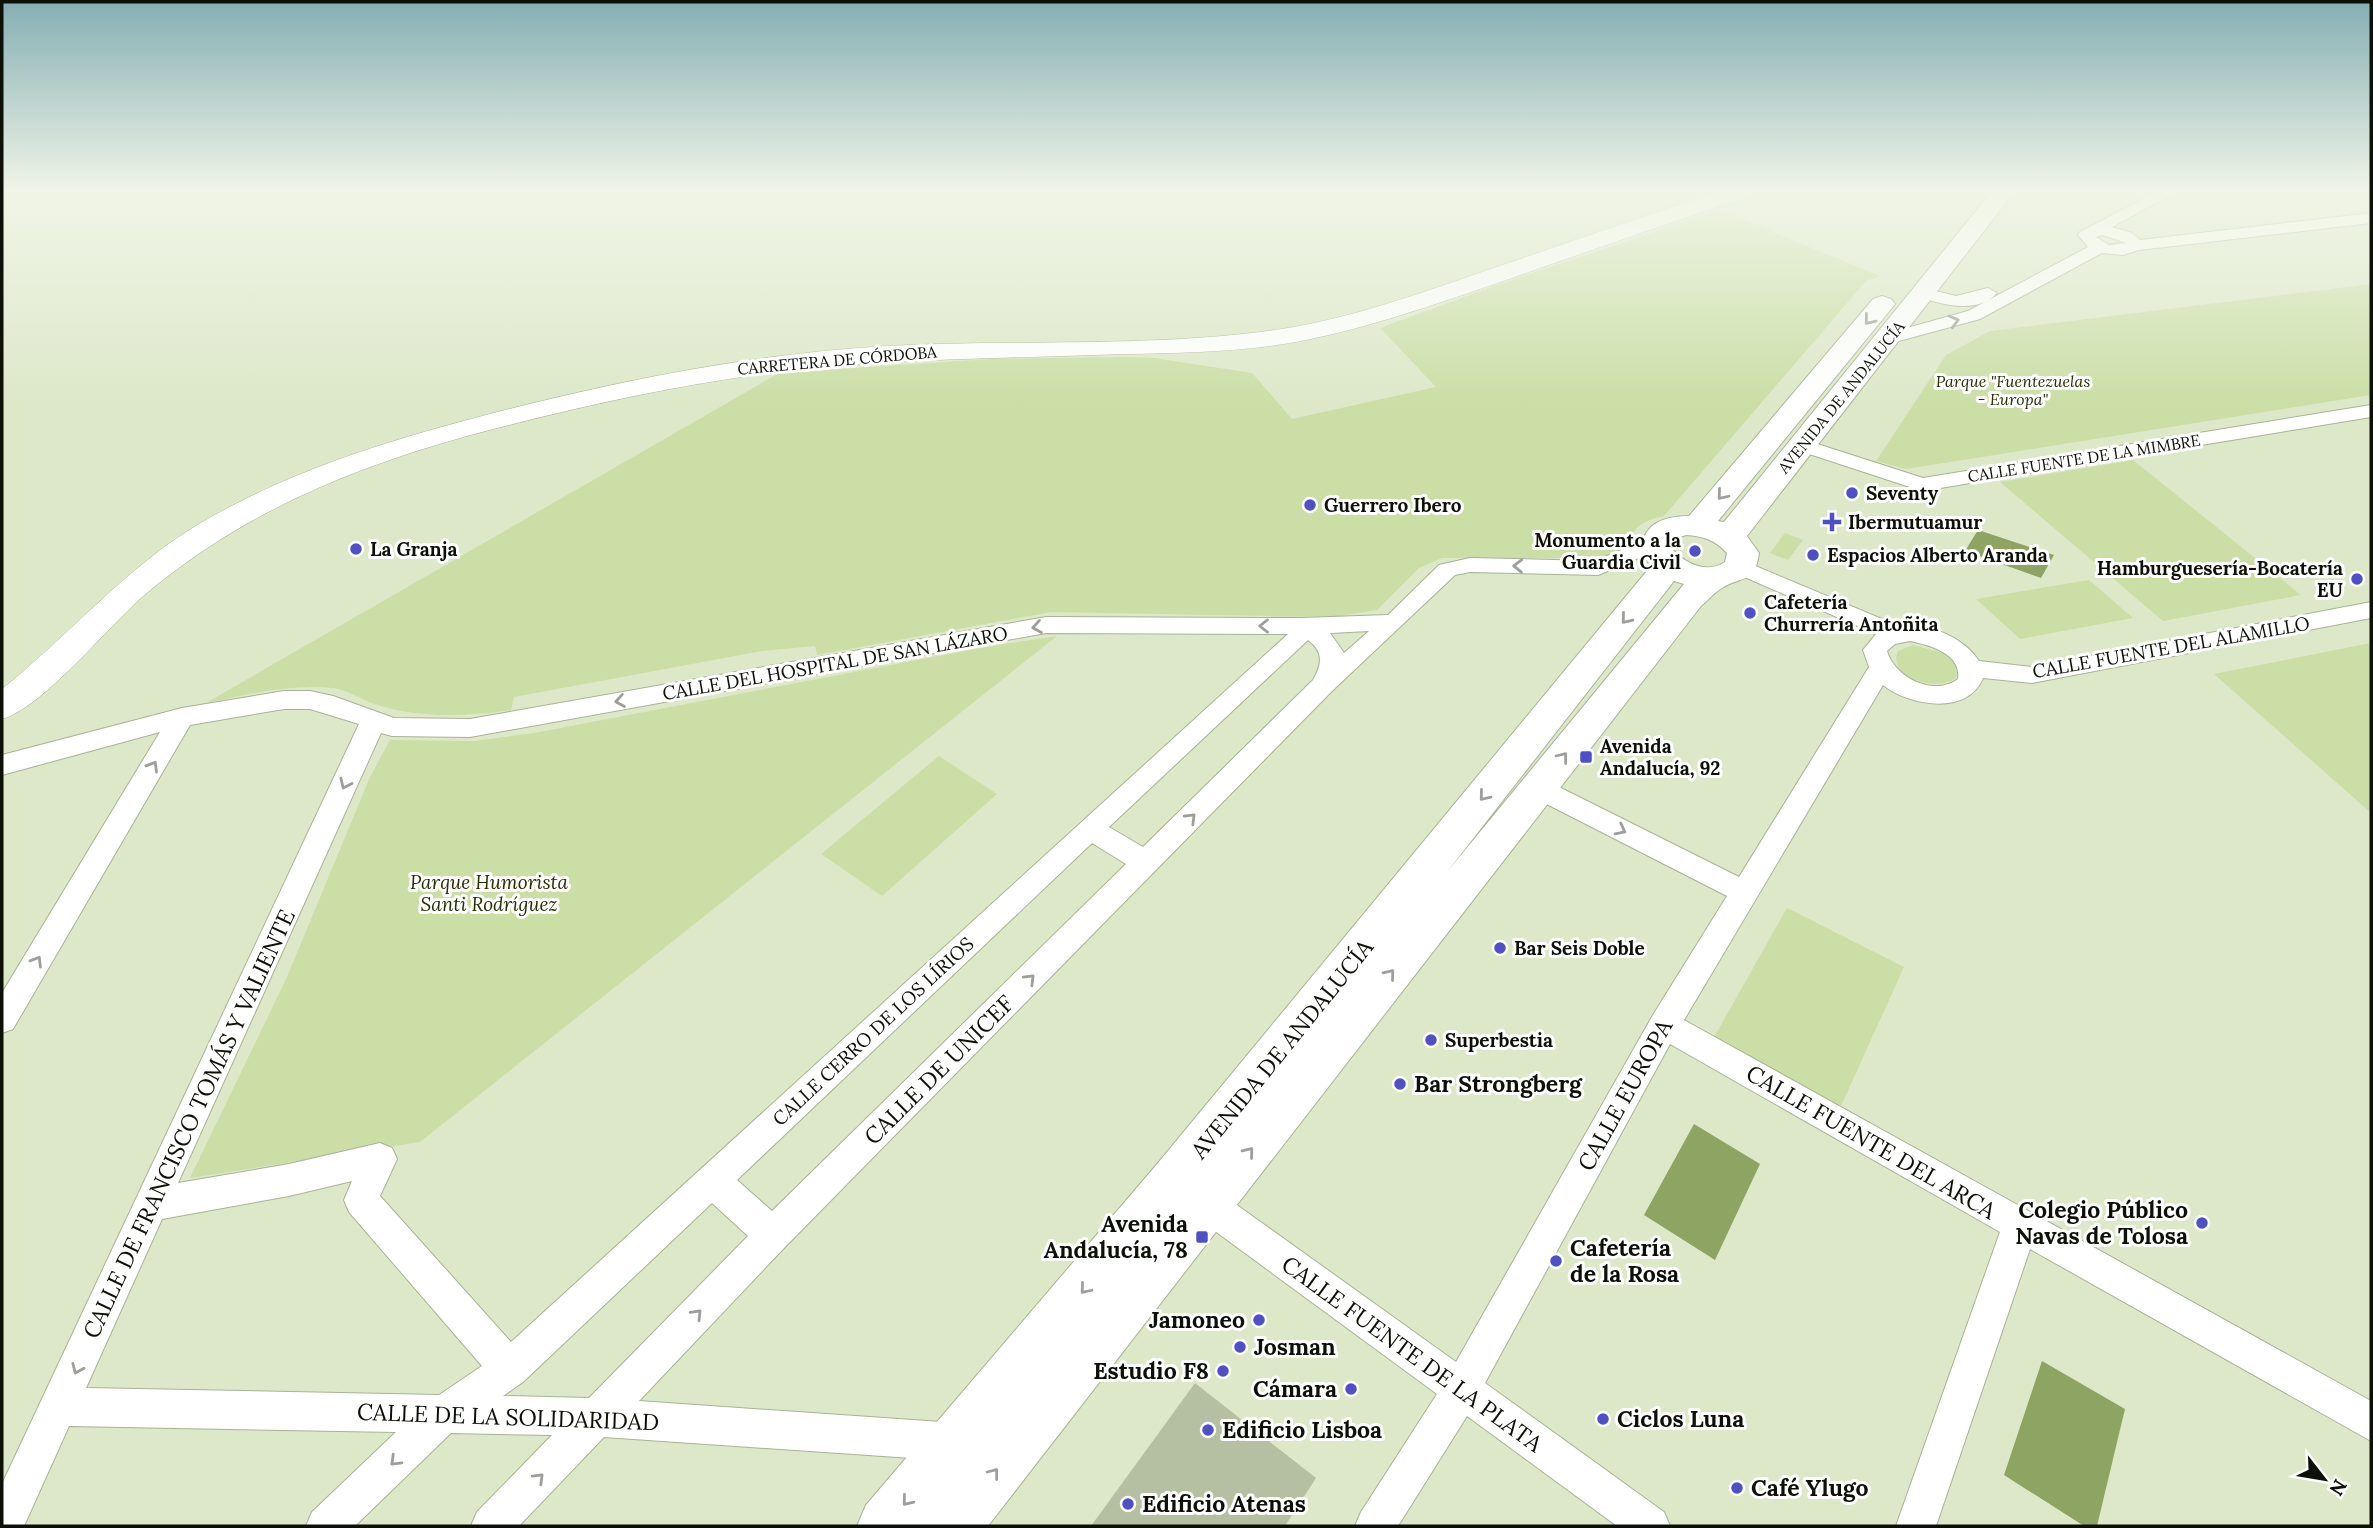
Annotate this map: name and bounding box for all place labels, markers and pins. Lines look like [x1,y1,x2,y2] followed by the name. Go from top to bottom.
[1866,481,1939,505] place label: Seventy
[1844,485,1860,501] marker: Seventy
[1324,493,1462,517] place label: Guerrero Ibero
[1302,497,1318,513] marker: Guerrero Ibero
[1848,510,1982,534] place label: Ibermutuamur
[1822,512,1842,532] marker: Ibermutuamur
[1534,528,1681,574] place label: Monumento a la Guardia Civil
[370,537,457,561] place label: La Granja
[348,541,364,557] marker: La Granja
[1687,543,1703,559] marker: Monumento a la Guardia Civil
[1827,543,2048,567] place label: Espacios Alberto Aranda
[1805,547,1821,563] marker: Espacios Alberto Aranda
[2097,556,2343,602] place label: Hamburguesería-Bocatería EU
[2349,571,2365,587] marker: Hamburguesería-Bocatería EU
[1764,590,1938,636] place label: Cafetería Churrería Antoñita
[1742,605,1758,621] marker: Cafetería Churrería Antoñita
[1600,734,1721,780] place label: Avenida Andalucía, 92
[1578,749,1594,765] marker: Avenida Andalucía, 92
[1514,936,1645,960] place label: Bar Seis Doble
[1492,940,1508,956] marker: Bar Seis Doble
[1445,1028,1553,1052] place label: Superbestia
[1423,1032,1439,1048] marker: Superbestia
[1414,1069,1583,1098] place label: Bar Strongberg
[1392,1076,1408,1092] marker: Bar Strongberg
[2015,1195,2188,1250] place label: Colegio Público Navas de Tolosa
[1044,1209,1188,1264] place label: Avenida Andalucía, 78
[2194,1215,2210,1231] marker: Colegio Público Navas de Tolosa
[1194,1229,1210,1245] marker: Avenida Andalucía, 78
[1570,1233,1679,1288] place label: Cafetería de la Rosa
[1548,1253,1564,1269] marker: Cafetería de la Rosa
[1149,1305,1245,1334] place label: Jamoneo
[1251,1312,1267,1328] marker: Jamoneo
[1254,1332,1336,1361] place label: Josman
[1232,1339,1248,1355] marker: Josman
[1093,1356,1209,1385] place label: Estudio F8
[1215,1363,1231,1379] marker: Estudio F8
[1253,1374,1337,1403] place label: Cámara
[1343,1381,1359,1397] marker: Cámara
[1617,1404,1744,1433] place label: Ciclos Luna
[1595,1411,1611,1427] marker: Ciclos Luna
[1222,1415,1382,1444] place label: Edificio Lisboa
[1200,1422,1216,1438] marker: Edificio Lisboa
[1751,1473,1869,1502] place label: Café Ylugo
[1729,1480,1745,1496] marker: Café Ylugo
[1142,1489,1306,1518] place label: Edificio Atenas
[1120,1496,1136,1512] marker: Edificio Atenas

